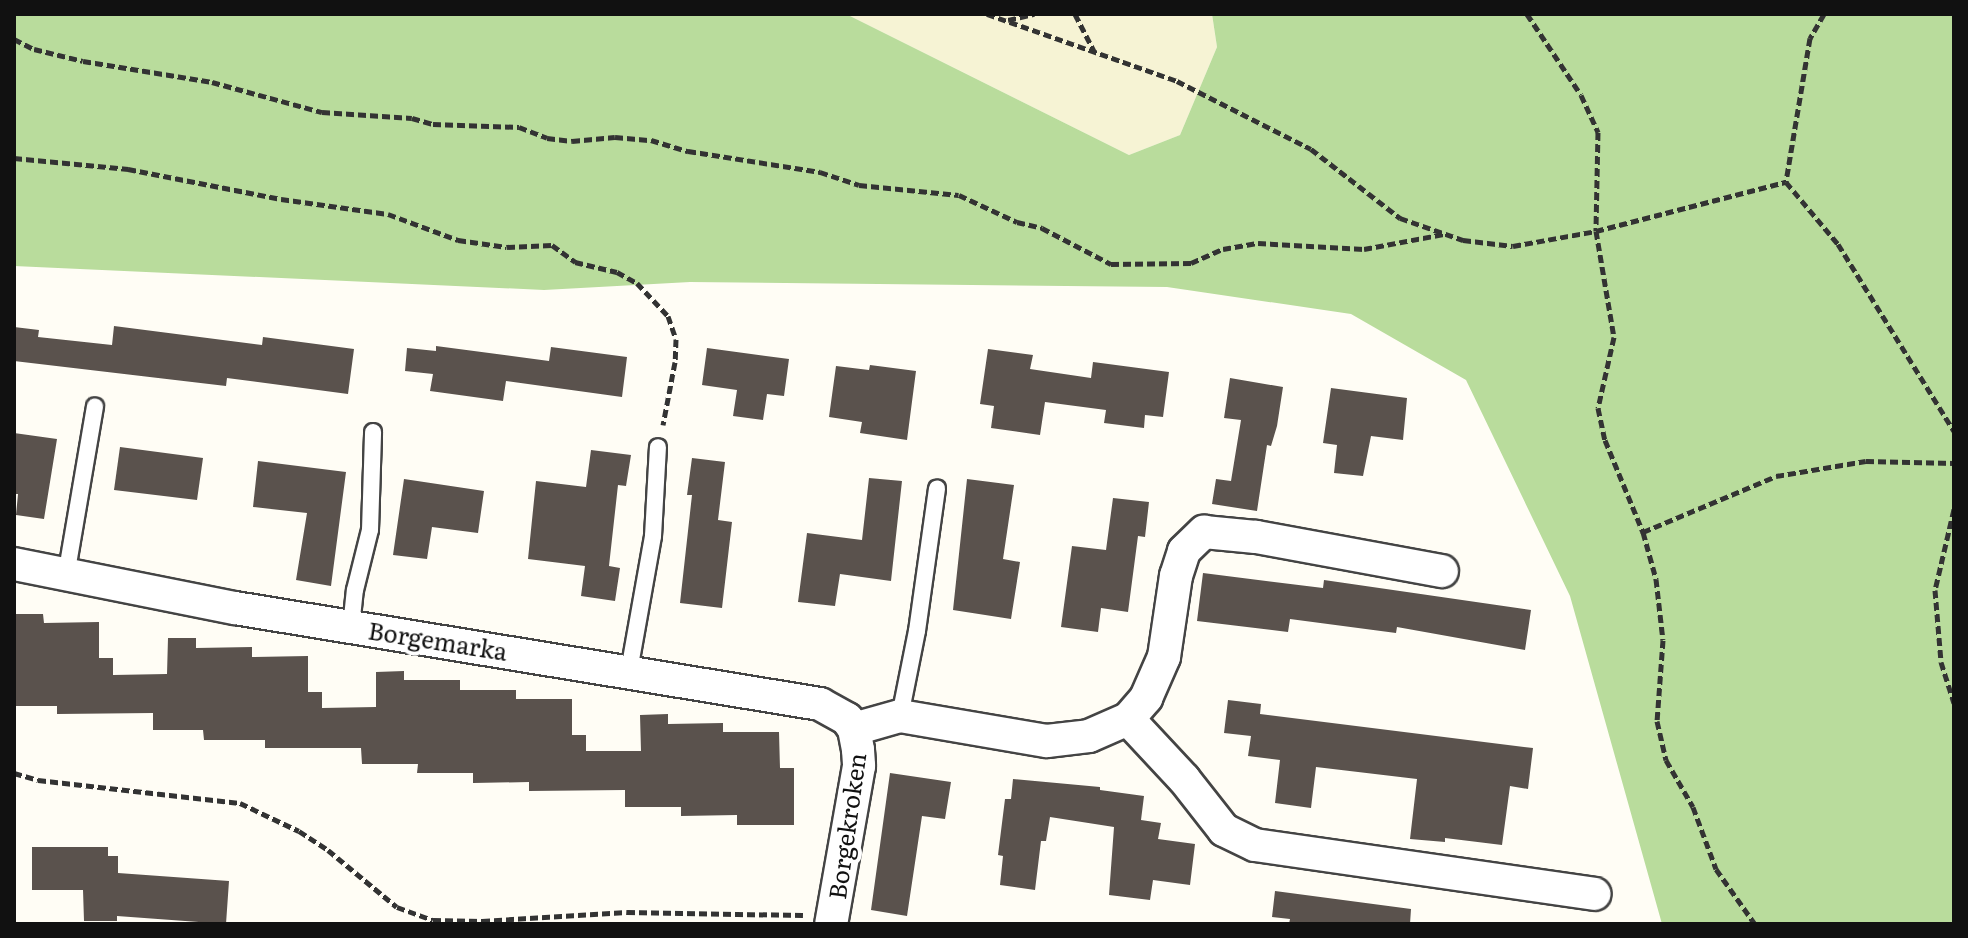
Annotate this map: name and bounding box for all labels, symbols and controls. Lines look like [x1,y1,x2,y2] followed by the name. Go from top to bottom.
[366,615,510,665] street label: Borgemarka
[821,751,871,901] street label: Borgekroken

